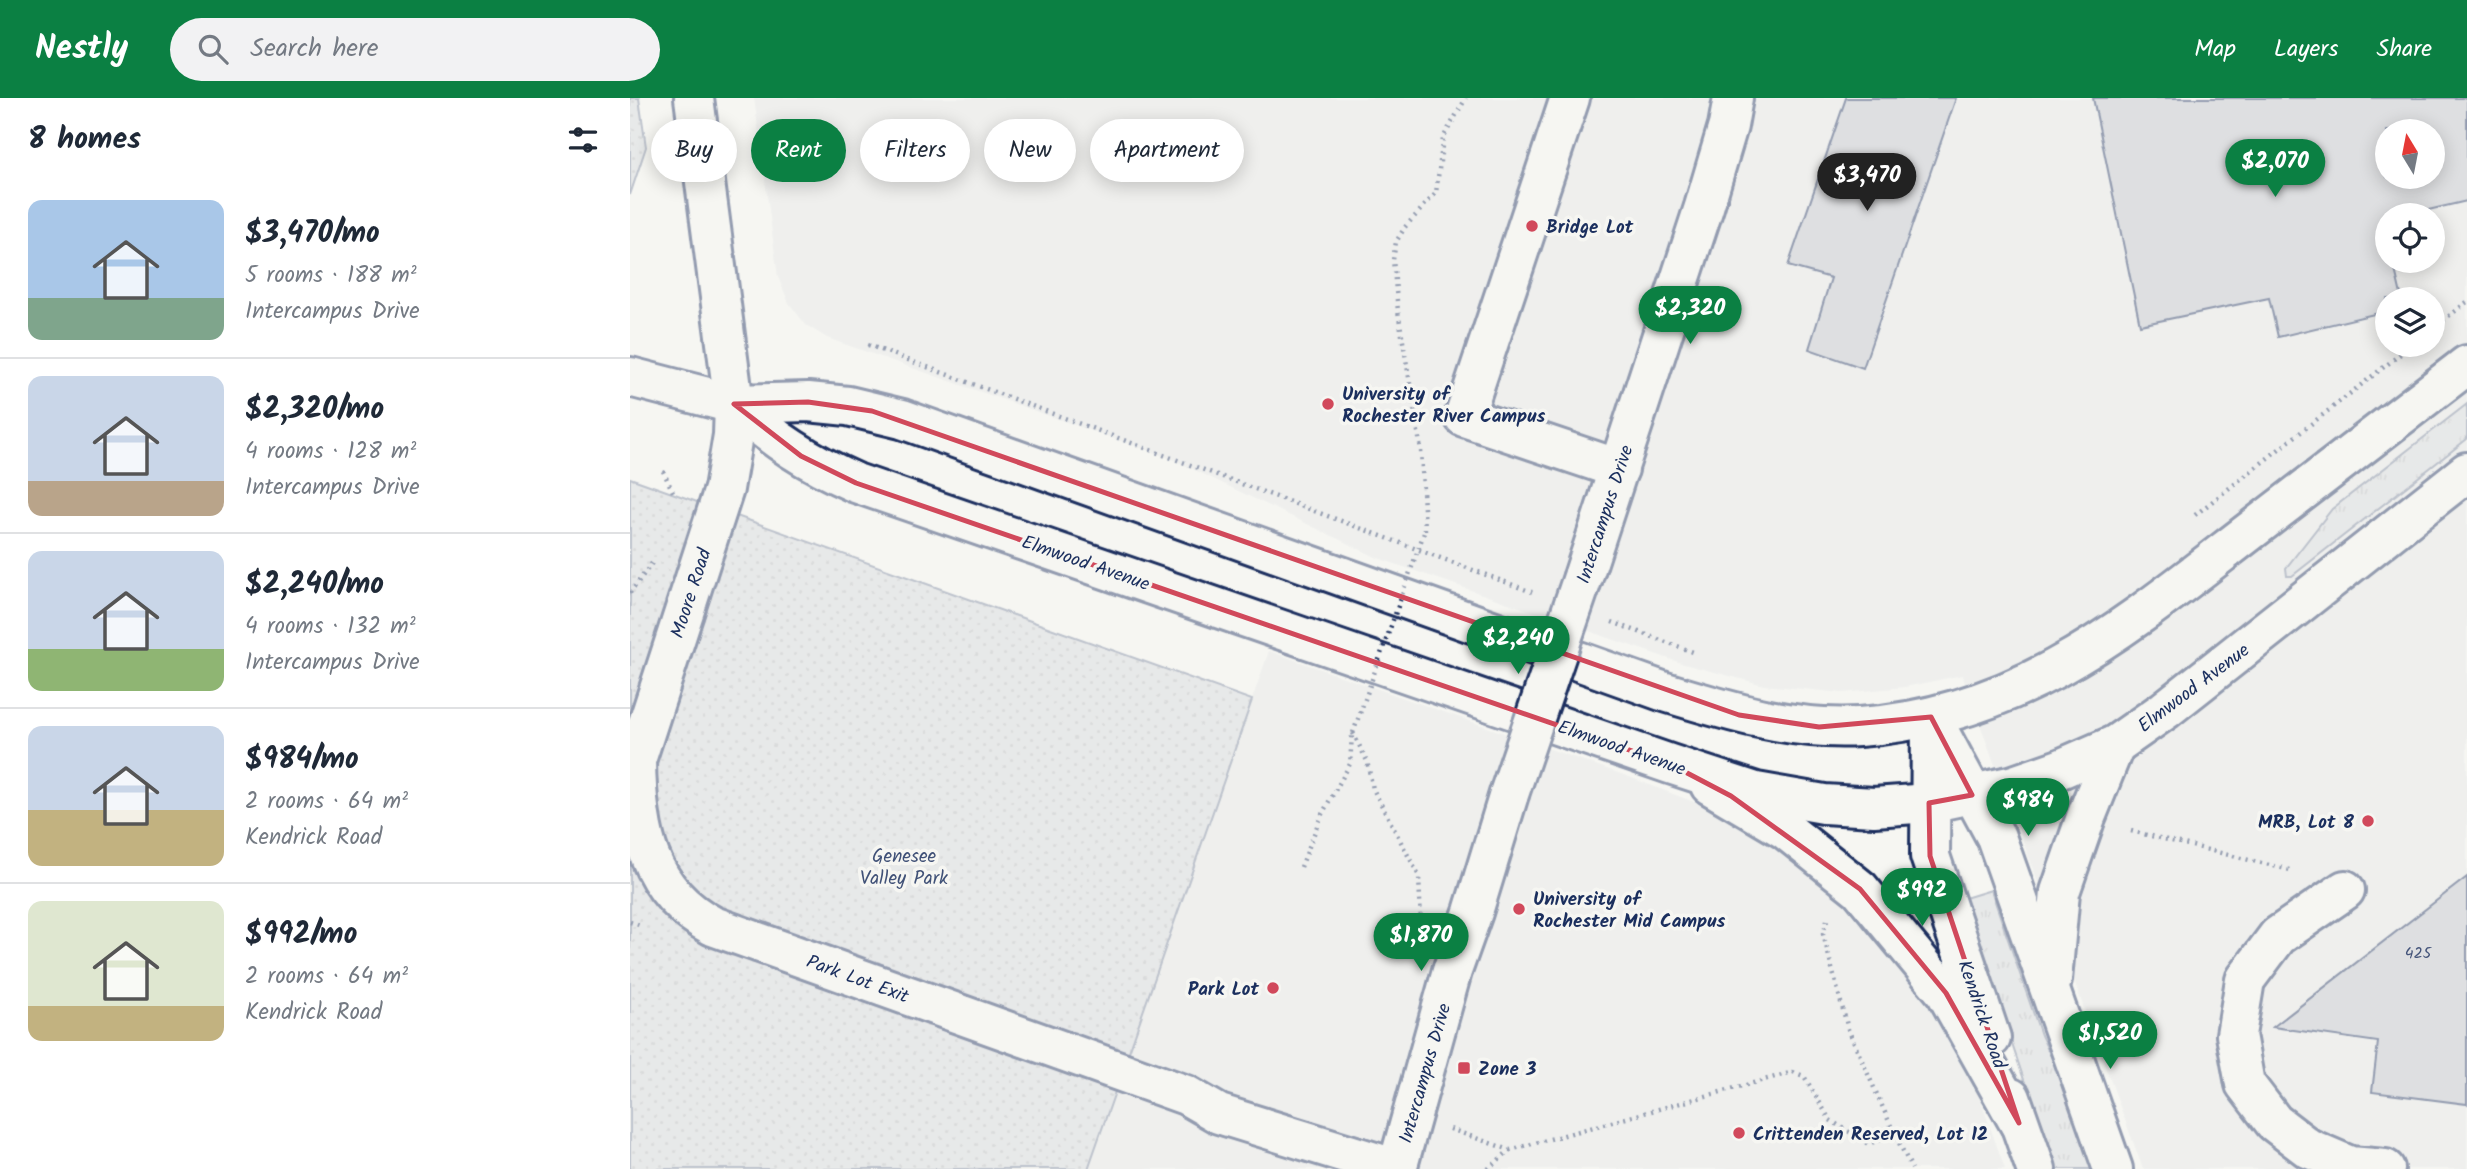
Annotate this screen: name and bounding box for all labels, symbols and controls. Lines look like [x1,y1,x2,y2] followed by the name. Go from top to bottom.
[170,18,660,81] search box
[35,23,128,76] text: Nestly
[250,28,378,70] text: Search here
[194,30,232,68] icon: search
[2194,30,2236,69] text: Map
[2274,30,2338,69] text: Layers
[2376,30,2432,69] text: Share
[28,116,141,164] text: 8 homes
[651,119,737,182] chip: Buy
[751,119,846,182] chip: Rent
[860,119,970,182] chip: Filters
[984,119,1076,182] chip: New
[1090,119,1244,182] chip: Apartment
[2375,119,2445,189] north arrow
[2375,119,2445,357] map controls
[564,121,602,159] icon: filters
[2218,140,2332,199] pin: $2,070
[2241,144,2309,180] text: $2,070
[1810,153,1924,213] pin: $3,470
[1833,158,1901,194] text: $3,470
[2375,203,2445,273] button: locate
[245,210,380,258] text: $3,470/mo
[1546,213,1634,243] place label: Bridge Lot
[1524,218,1540,234] marker: Bridge Lot
[84,228,168,312] icon: home
[245,258,417,294] text: 5 rooms · 188 m²
[1633,286,1747,346] pin: $2,320
[2375,287,2445,357] button: layers
[1655,291,1725,327] text: $2,320
[245,294,420,330] text: Intercampus Drive
[1342,380,1546,432] place label: University of Rochester River Campus
[245,386,384,434] text: $2,320/mo
[1320,396,1336,412] marker: University of Rochester River Campus
[84,404,168,488] icon: home
[245,434,416,470] text: 4 rooms · 128 m²
[1569,441,1643,588] street label: Intercampus Drive
[245,470,420,506] text: Intercampus Drive
[1017,528,1154,600] street label: Elmwood Avenue
[663,544,721,642] street label: Moore Road
[245,561,384,609] text: $2,240/mo
[84,579,168,663] icon: home
[245,609,416,645] text: 4 rooms · 132 m²
[1461,616,1575,676] pin: $2,240
[1483,621,1553,657] text: $2,240
[2132,636,2257,741] street label: Elmwood Avenue
[245,645,420,681] text: Intercampus Drive
[1553,713,1690,785] street label: Elmwood Avenue
[245,736,359,784] text: $984/mo
[84,754,168,838] icon: home
[1987,778,2069,838] pin: $984
[2002,783,2054,819] text: $984
[245,784,408,820] text: 2 rooms · 64 m²
[2258,808,2355,838] place label: MRB, Lot 8
[2360,813,2376,829] marker: MRB, Lot 8
[245,820,382,856] text: Kendrick Road
[860,842,948,894] park label: Genesee Valley Park
[1881,868,1963,928] pin: $992
[1897,873,1947,909] text: $992
[1533,885,1726,937] place label: University of Rochester Mid Campus
[1511,901,1527,917] marker: University of Rochester Mid Campus
[245,911,357,959] text: $992/mo
[1364,914,1478,973] pin: $1,870
[1390,918,1452,954] text: $1,870
[84,929,168,1013] icon: home
[2405,941,2433,966] house number: 425
[802,947,913,1013] street label: Park Lot Exit
[1948,956,2014,1074] street label: Kendrick Road
[245,959,408,995] text: 2 rooms · 64 m²
[1188,975,1259,1005] place label: Park Lot
[1265,980,1281,996] marker: Park Lot
[245,995,382,1031] text: Kendrick Road
[1392,1000,1460,1147] street label: Intercampus Drive
[2053,1012,2167,1071] pin: $1,520
[2078,1016,2142,1052] text: $1,520
[1478,1055,1536,1085] place label: Zone 3
[1456,1060,1472,1076] marker: Zone 3
[1753,1120,1988,1150] place label: Crittenden Reserved, Lot 12
[1731,1125,1747,1141] marker: Crittenden Reserved, Lot 12

